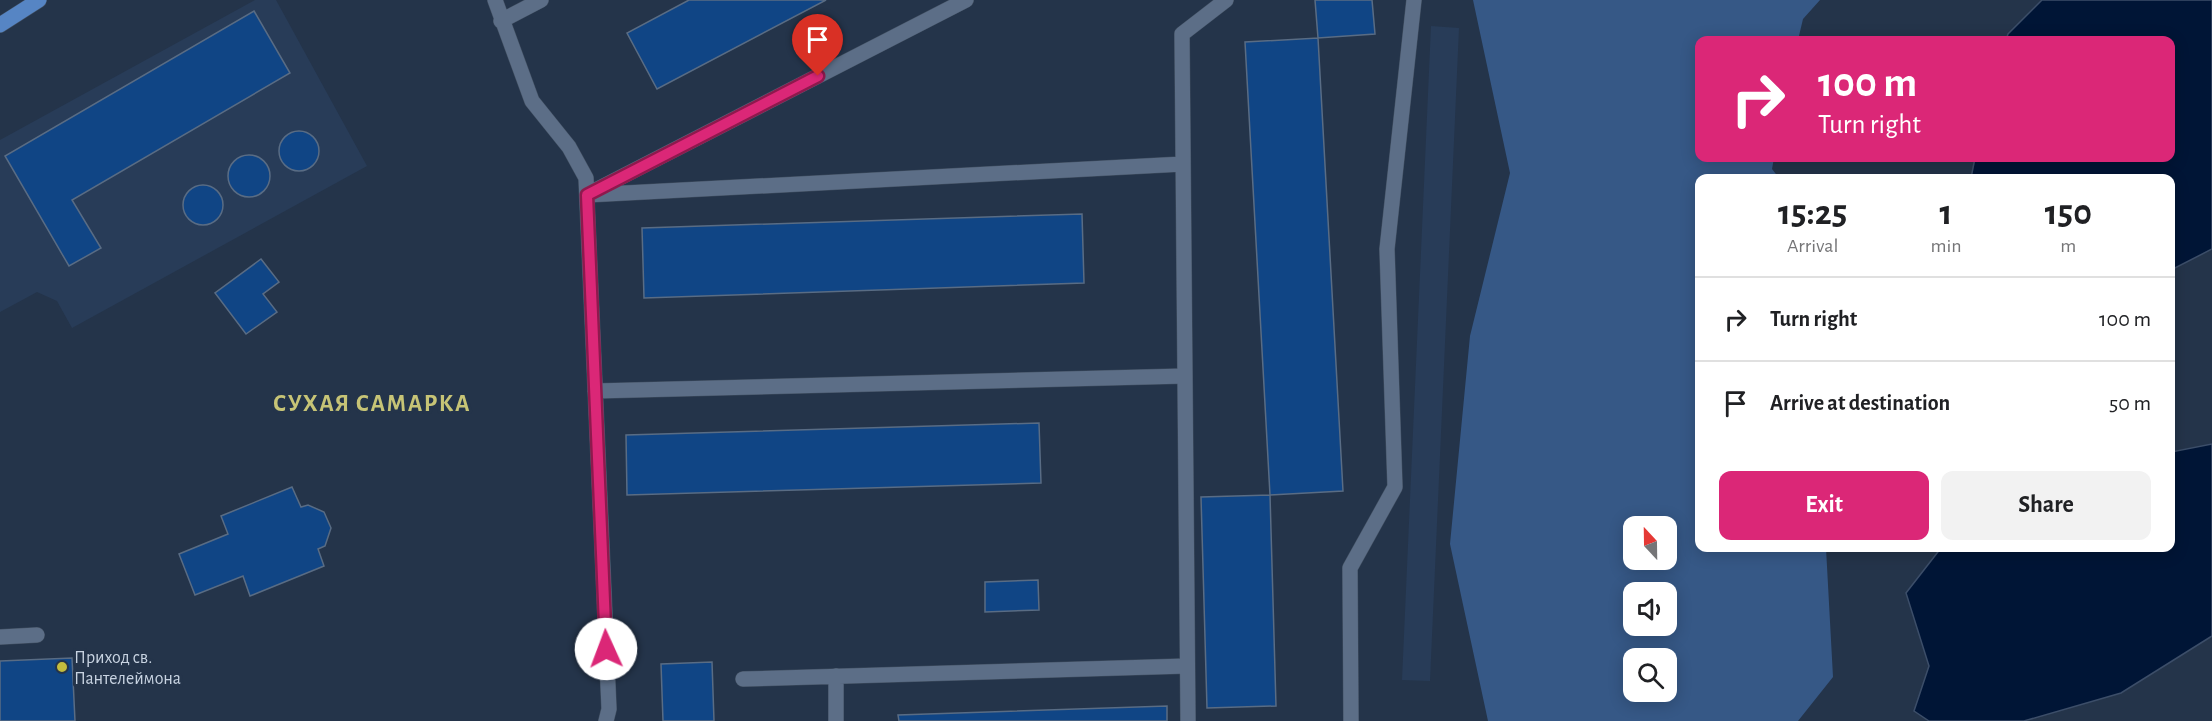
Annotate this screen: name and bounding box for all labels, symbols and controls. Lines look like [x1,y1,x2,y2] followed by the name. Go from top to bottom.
[792,14,843,76] pin
[801,23,834,56] icon: arrive
[1719,60,1797,138] icon: right
[1818,62,1917,104] text: 100 m
[1818,111,1921,138] text: Turn right
[1778,195,1847,231] text: 15:25
[1939,195,1952,231] text: 1
[2045,195,2092,231] text: 150
[1787,236,1838,256] text: Arrival
[1930,236,1962,256] text: min
[2060,236,2076,256] text: m
[1719,303,1752,336] icon: right
[1770,308,1857,330] text: Turn right
[2099,308,2151,330] text: 100 m
[1719,387,1752,420] icon: arrive
[273,392,471,416] district label: СУХАЯ САМАРКА
[1770,392,1950,414] text: Arrive at destination
[2109,392,2151,414] text: 50 m
[1719,471,1929,540] button: Exit
[1941,471,2151,540] button: Share
[1623,516,1677,570] north arrow
[1623,516,1677,702] map controls
[1623,582,1677,636] button: sound
[574,617,638,681] position arrow
[1623,648,1677,702] button: search
[74,649,181,688] place label: Приход св. Пантелеймона
[55,660,69,674] marker: Приход св. Пантелеймона

